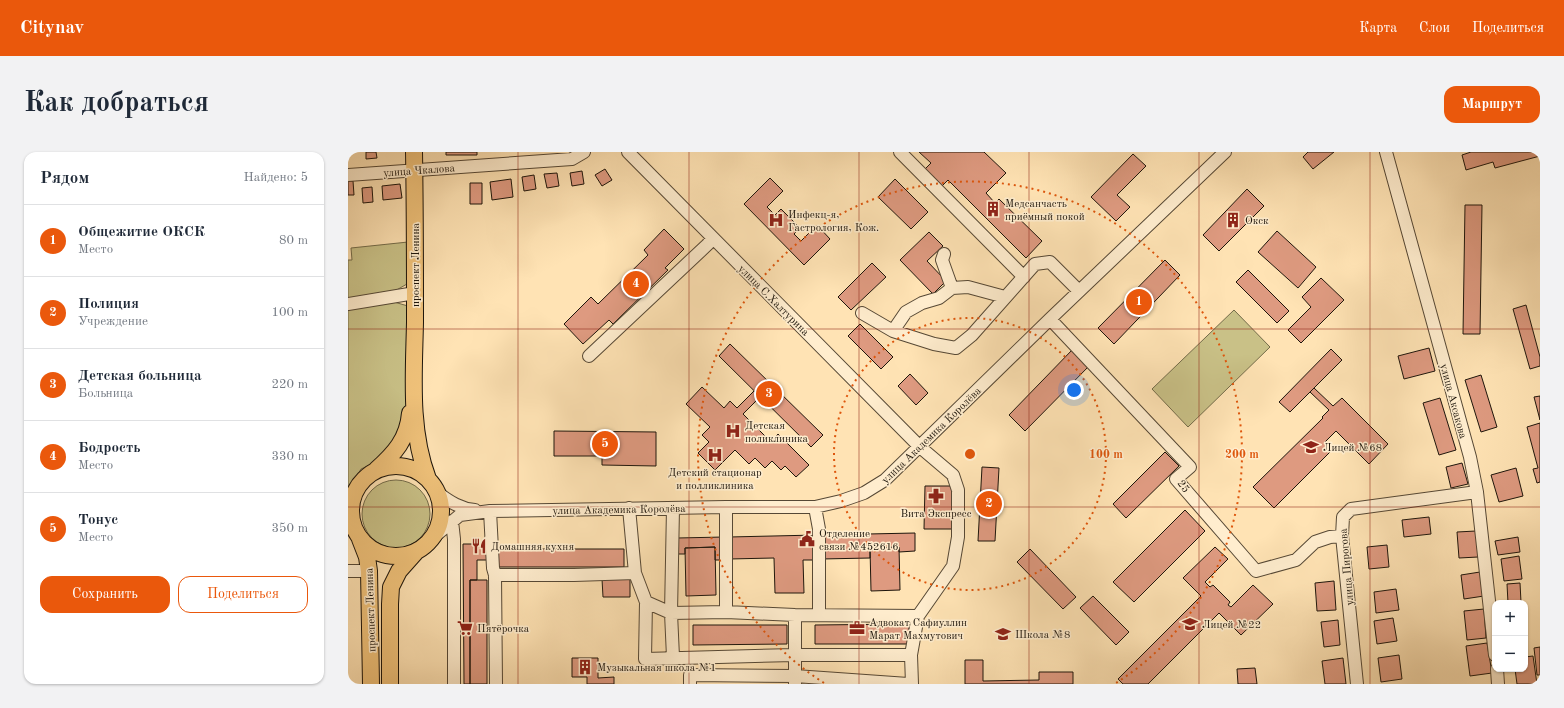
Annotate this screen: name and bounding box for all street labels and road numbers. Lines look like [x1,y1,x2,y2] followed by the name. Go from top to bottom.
[383,163,456,179] street label: улица Чкалова
[411,222,422,307] street label: проспект Ленина
[735,264,811,339] street label: улица С.Халтурина
[1437,363,1468,441] street label: улица Аксакова
[880,385,984,486] street label: улица Академика Королёва
[1175,478,1191,495] street label: 25
[552,504,686,517] street label: улица Академика Королёва
[1339,527,1356,606] street label: улица Пирогова
[365,567,378,652] street label: проспект Ленина

